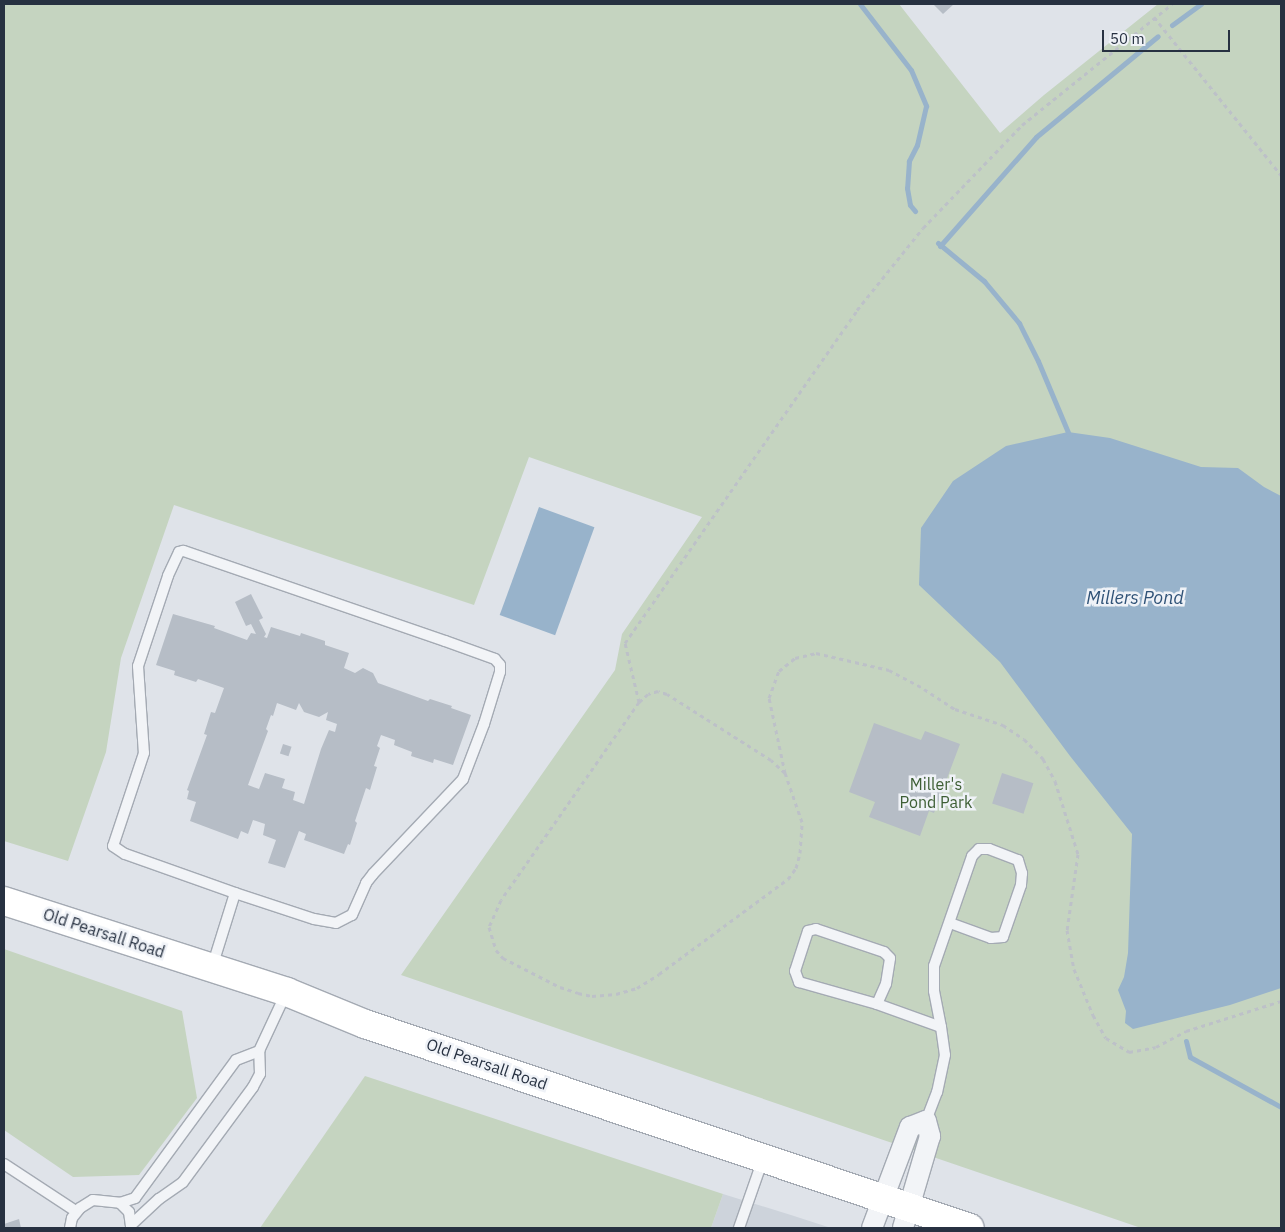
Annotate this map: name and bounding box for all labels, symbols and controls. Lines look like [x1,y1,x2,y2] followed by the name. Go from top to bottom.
[1105,20,1232,52] scale bar
[1110,29,1145,48] text: 50 m
[1086,587,1184,609] water label: Millers Pond
[900,774,972,812] park label: Miller's Pond Park
[41,904,167,962] street label: Old Pearsall Road
[424,1034,550,1094] street label: Old Pearsall Road

